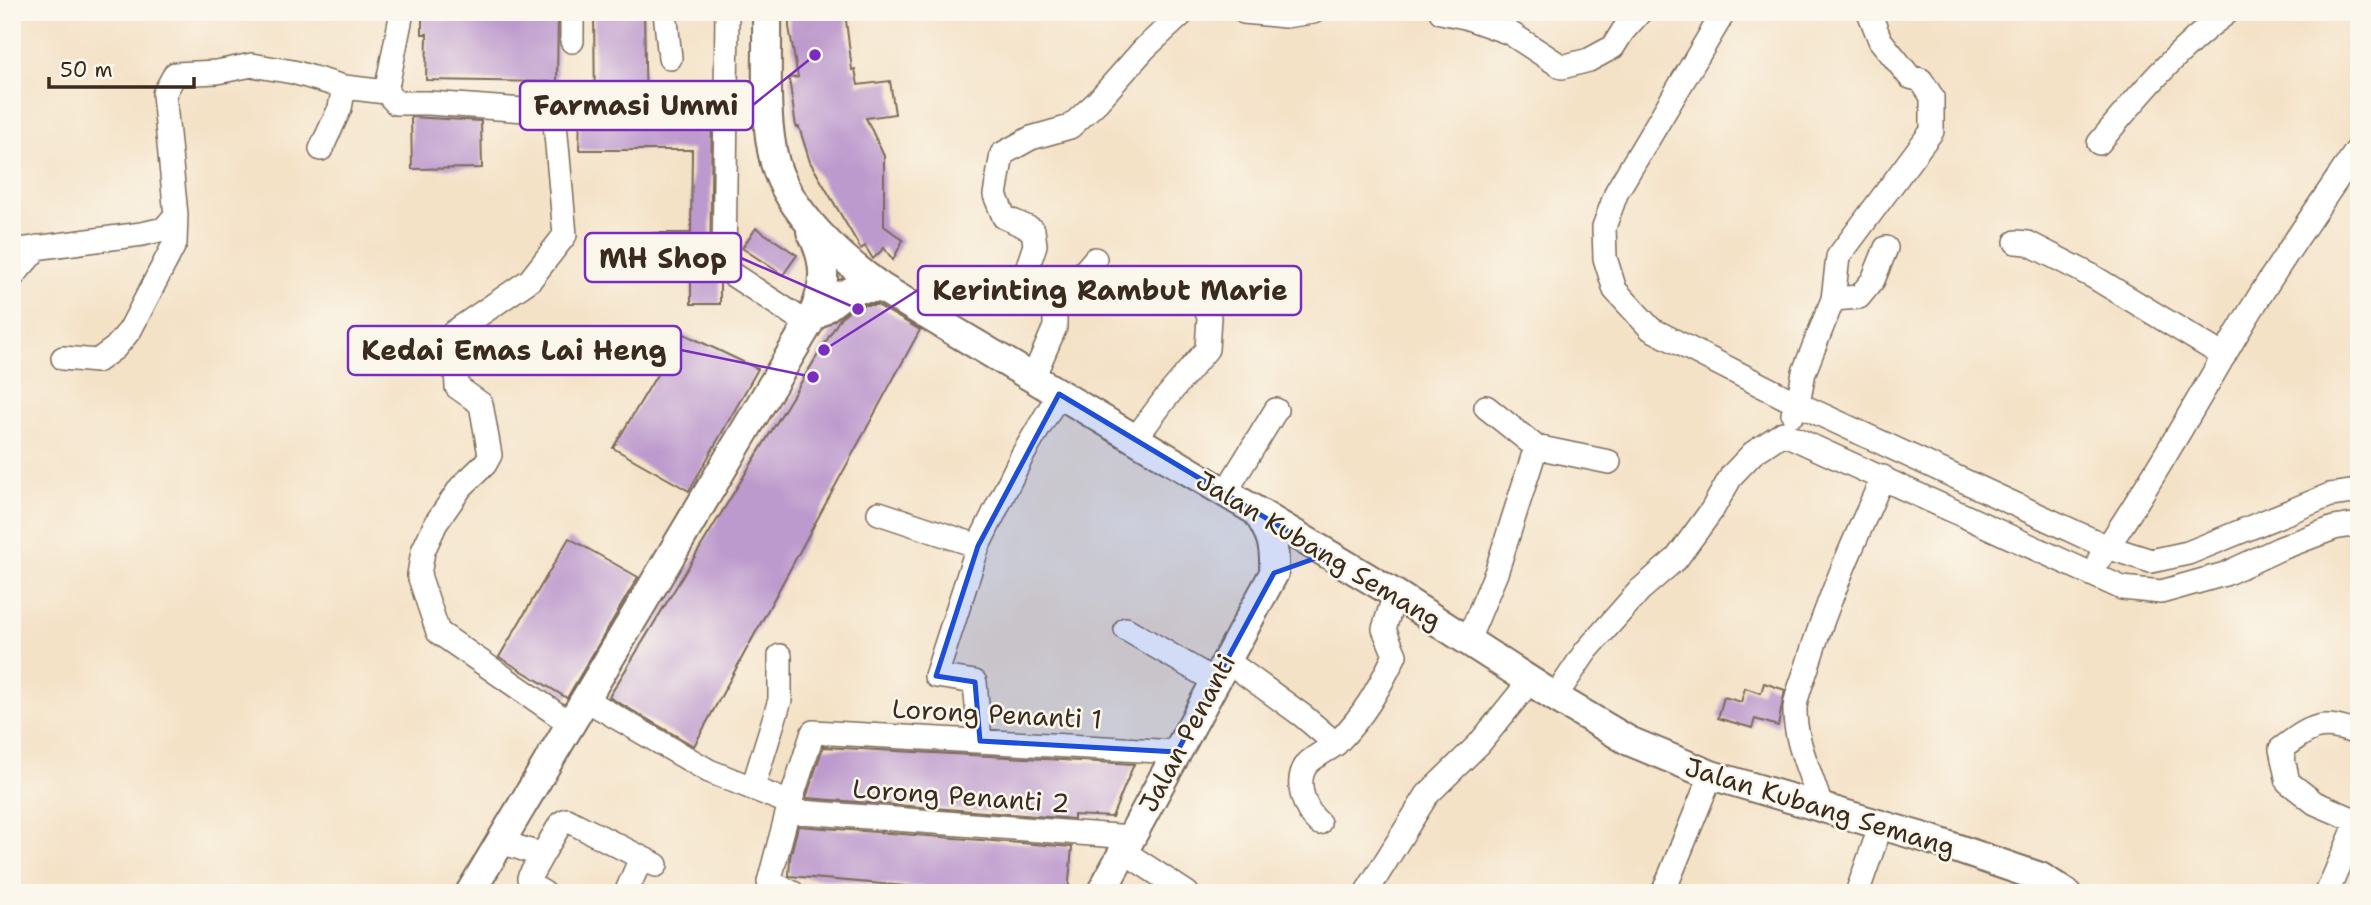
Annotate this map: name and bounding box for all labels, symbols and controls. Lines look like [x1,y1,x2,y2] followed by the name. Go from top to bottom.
[49,46,194,90] scale bar
[60,56,113,84] text: 50 m
[520,81,753,130] callout: Farmasi Ummi
[533,86,739,124] text: Farmasi Ummi
[585,233,741,282] callout: MH Shop
[599,239,727,277] text: MH Shop
[918,266,1301,315] callout: Kerinting Rambut Marie
[932,271,1288,309] text: Kerinting Rambut Marie
[348,326,681,375] callout: Kedai Emas Lai Heng
[361,331,667,369] text: Kedai Emas Lai Heng
[1190,462,1449,637] street label: Jalan Kubang Semang
[1130,648,1243,818] street label: Jalan Penanti
[891,691,1103,736] street label: Lorong Penanti 1
[1681,749,1960,864] street label: Jalan Kubang Semang
[851,770,1071,821] street label: Lorong Penanti 2

